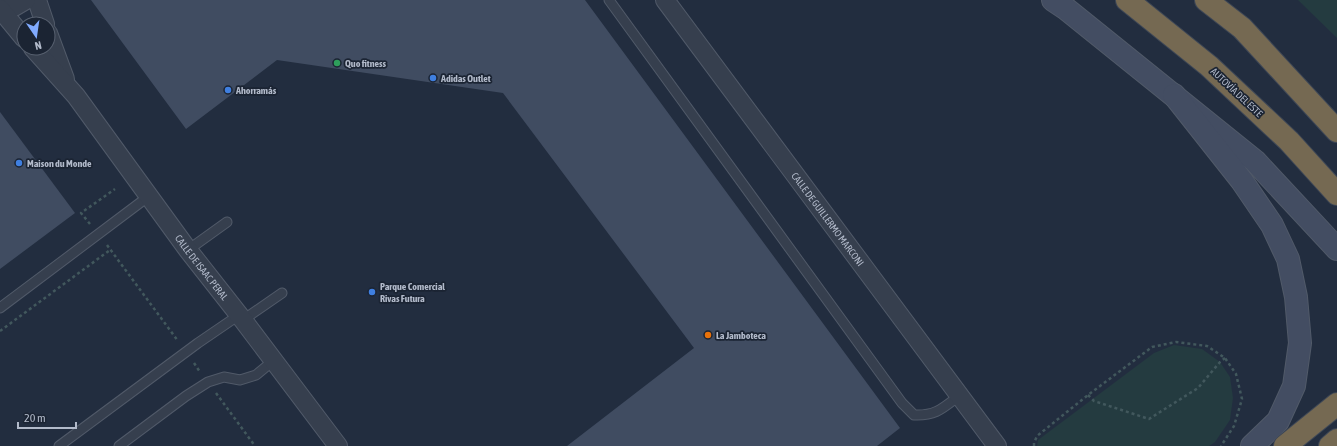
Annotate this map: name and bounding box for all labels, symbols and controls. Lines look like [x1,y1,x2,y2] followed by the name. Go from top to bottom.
[16,16,56,56] north arrow
[34,39,43,52] text: N
[332,58,342,68] marker: Quo fitness
[345,58,387,69] place label: Quo fitness
[1209,66,1265,120] street label: AUTOVÍA DEL ESTE
[428,73,438,83] marker: Adidas Outlet
[440,73,491,84] place label: Adidas Outlet
[223,85,233,95] marker: Ahorramás
[235,85,277,96] place label: Ahorramás
[14,158,24,168] marker: Maison du Monde
[27,158,92,169] place label: Maison du Monde
[789,170,866,268] street label: CALLE DE GUILLERMO MARCONI
[173,233,230,302] street label: CALLE DE ISAAC PERAL
[380,281,445,304] place label: Parque Comercial Rivas Futura
[367,287,377,297] marker: Parque Comercial Rivas Futura
[703,330,713,340] marker: La Jamboteca
[716,330,766,341] place label: La Jamboteca
[18,404,76,430] scale bar
[24,411,46,425] text: 20 m

